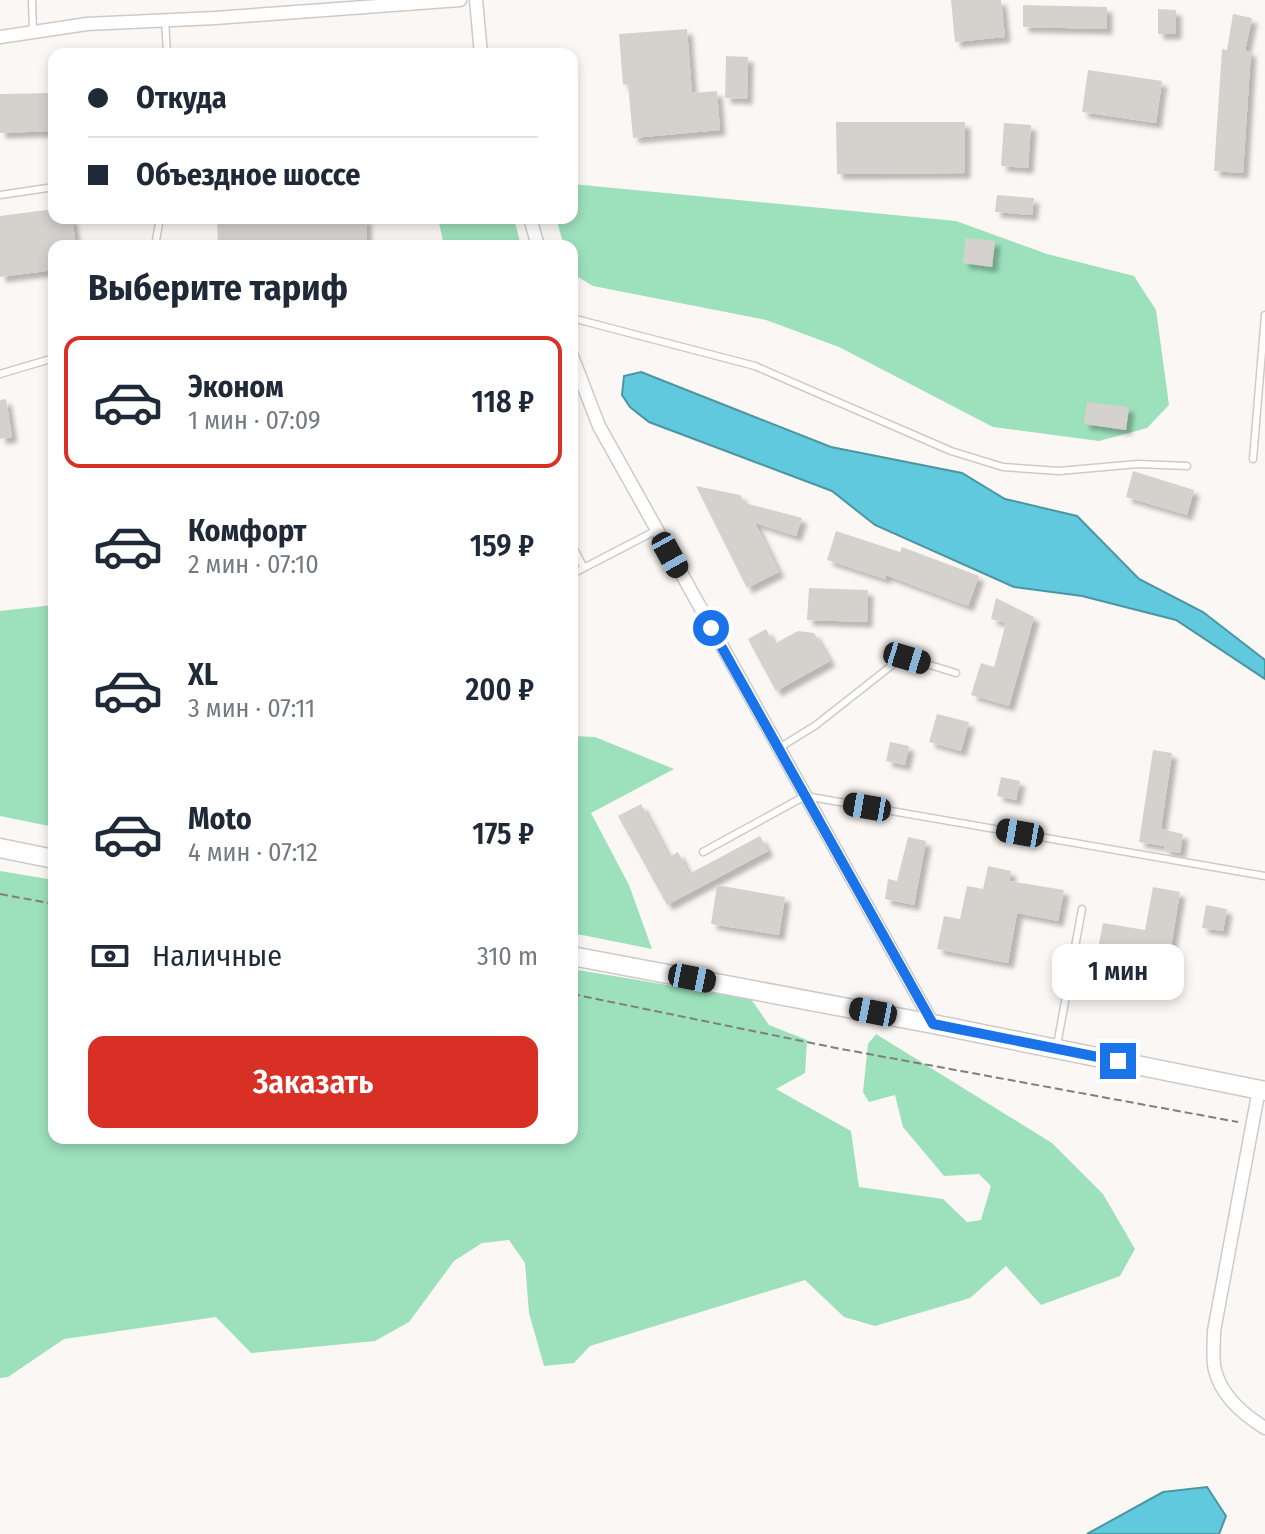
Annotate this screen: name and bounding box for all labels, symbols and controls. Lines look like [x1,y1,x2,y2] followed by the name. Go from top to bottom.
[136,80,227,116] text: Откуда
[136,157,361,193] text: Объездное шоссе
[88,266,348,310] text: Выберите тариф
[92,366,164,438] icon: car
[188,369,284,405] text: Эконом
[471,384,534,420] text: 118 ₽
[188,405,321,436] text: 1 мин · 07:09
[92,510,164,582] icon: car
[188,513,306,549] text: Комфорт
[470,528,534,564] text: 159 ₽
[648,528,692,582] car
[188,549,319,580] text: 2 мин · 07:10
[693,610,729,646] route start
[881,640,933,676] car
[92,654,164,726] icon: car
[188,657,218,693] text: XL
[465,672,534,708] text: 200 ₽
[188,693,315,724] text: 3 мин · 07:11
[841,791,893,823] car
[92,798,164,870] icon: car
[188,801,252,837] text: Moto
[472,816,534,852] text: 175 ₽
[994,817,1046,849] car
[188,837,318,868] text: 4 мин · 07:12
[88,934,132,978] icon: cash
[152,938,282,974] text: Наличные
[477,941,538,972] text: 310 m
[1052,945,1184,1001] callout: 1 мин
[1088,956,1148,987] text: 1 мин
[666,962,718,994] car
[847,996,899,1028] car
[88,1036,538,1128] button: Заказать
[1100,1043,1136,1079] route end

